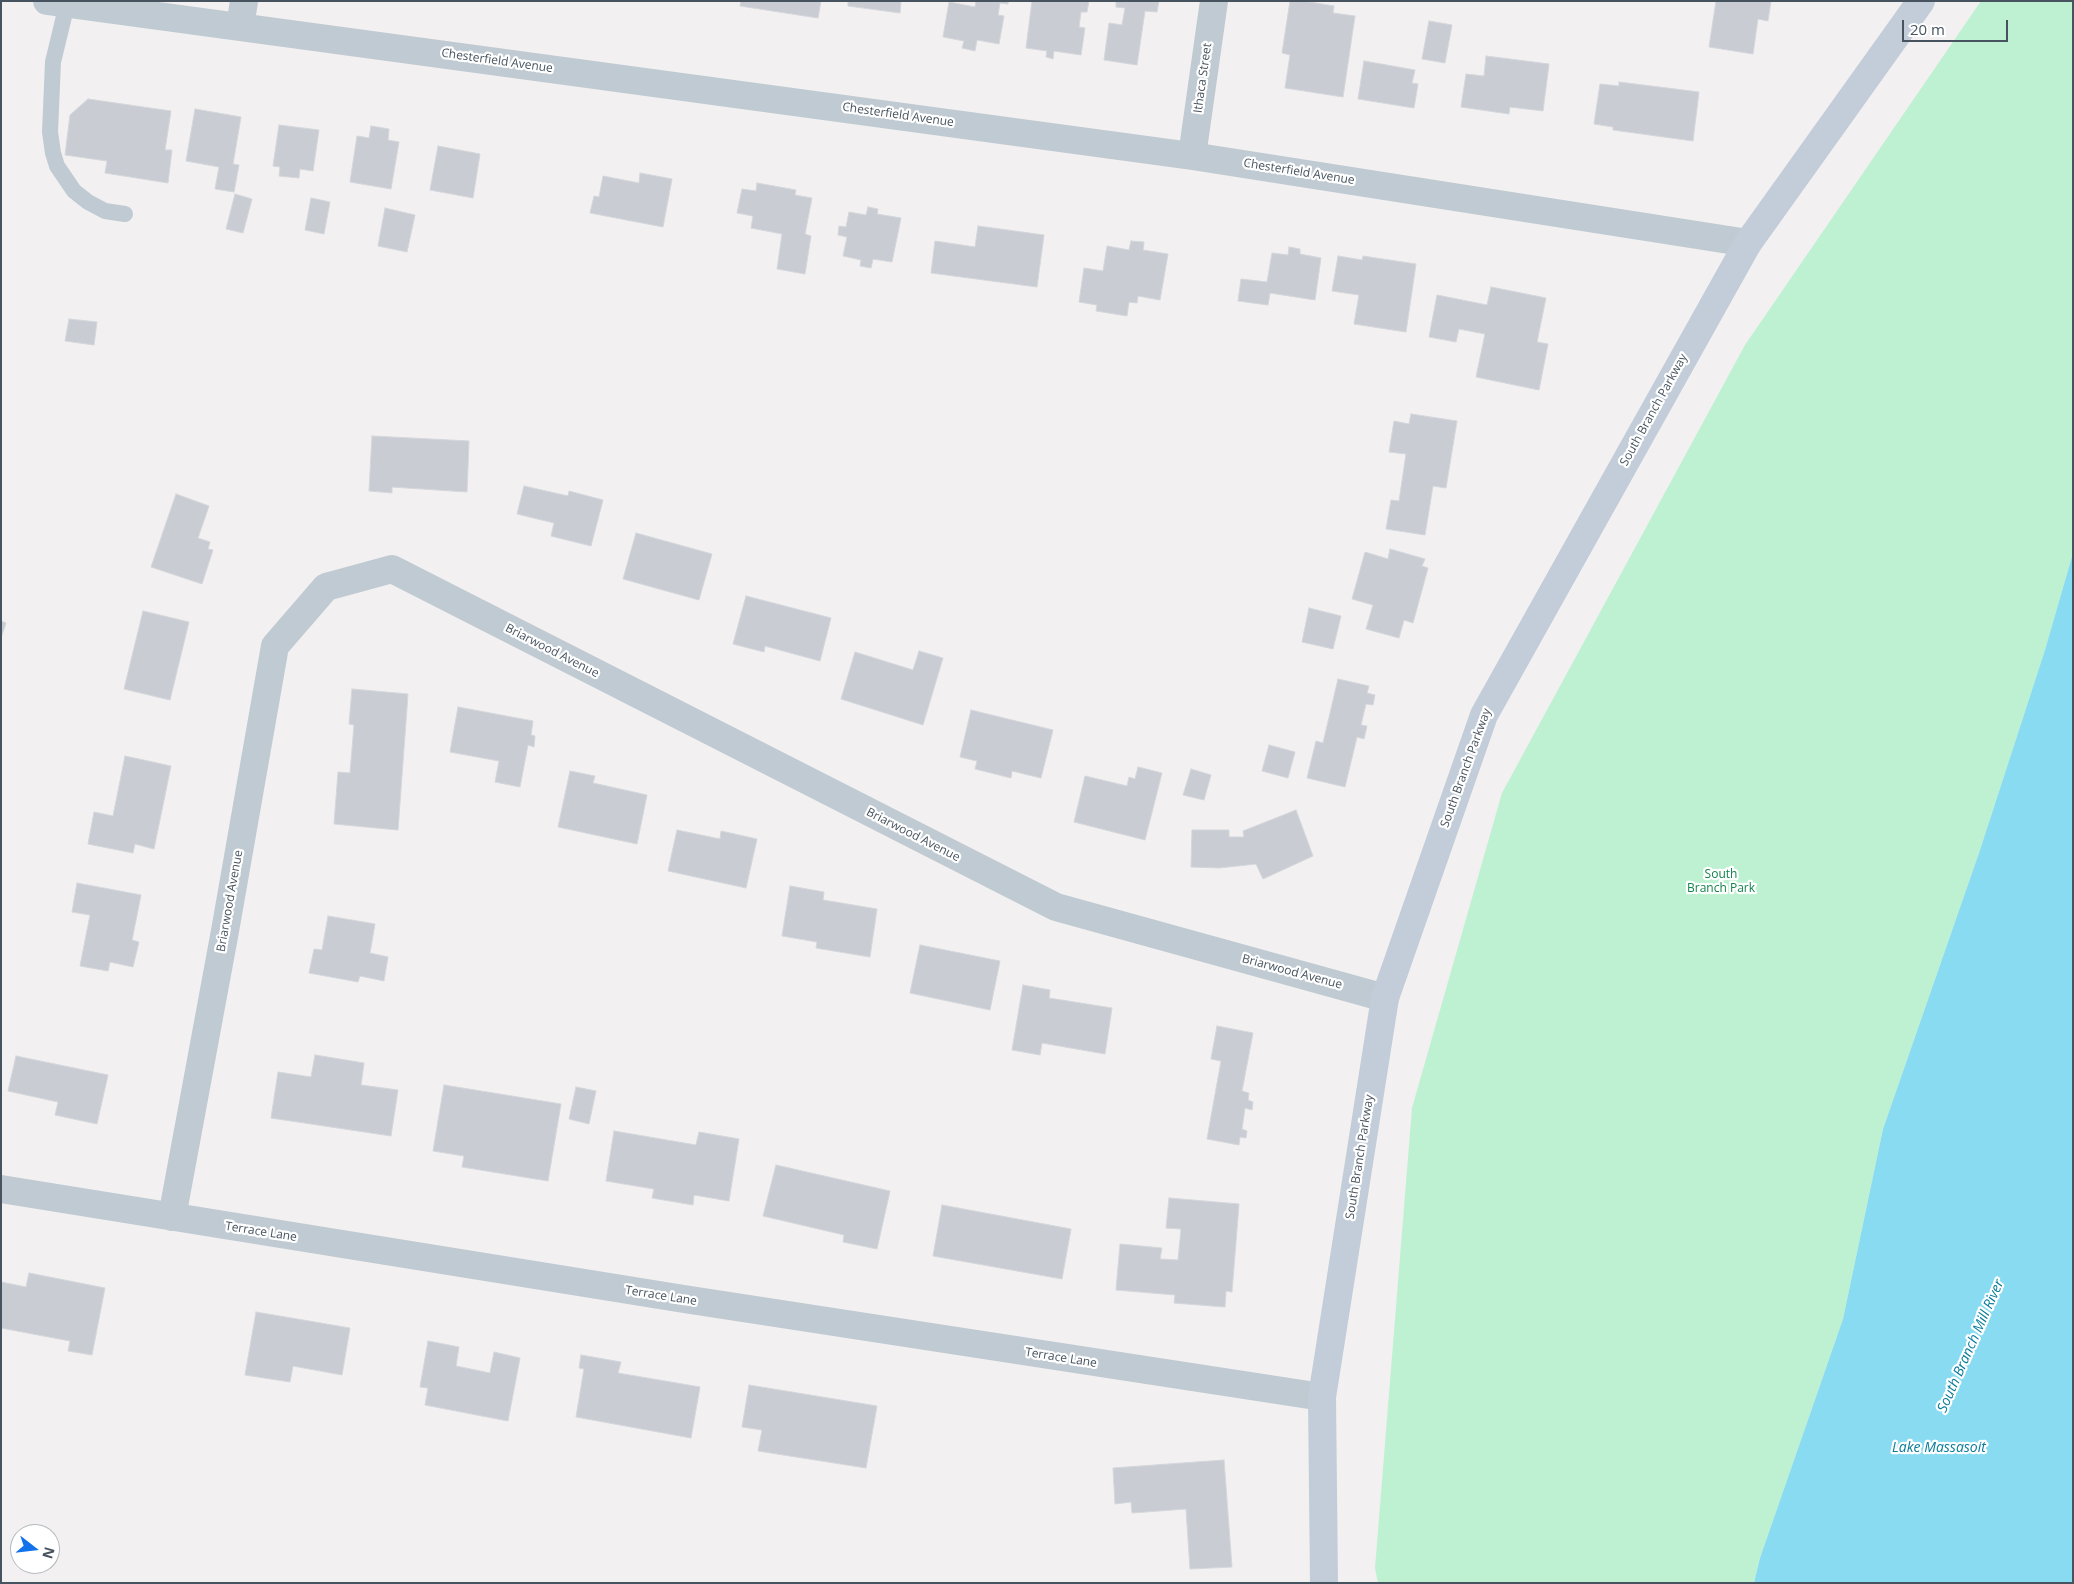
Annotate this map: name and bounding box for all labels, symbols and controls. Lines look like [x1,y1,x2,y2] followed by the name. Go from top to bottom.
[1904,10,2010,42] scale bar
[1910,19,1945,39] text: 20 m
[1191,42,1215,114] street label: Ithaca Street
[440,46,554,76] street label: Chesterfield Avenue
[841,100,955,130] street label: Chesterfield Avenue
[1242,156,1356,188] street label: Chesterfield Avenue
[1617,351,1691,469] street label: South Branch Parkway
[503,621,601,681] street label: Briarwood Avenue
[1438,706,1494,830] street label: South Branch Parkway
[864,805,962,865] street label: Briarwood Avenue
[214,849,246,953] street label: Briarwood Avenue
[1687,868,1755,896] park label: South Branch Park
[1240,952,1344,992] street label: Briarwood Avenue
[1343,1094,1377,1220] street label: South Branch Parkway
[224,1219,298,1245] street label: Terrace Lane
[1934,1277,2008,1415] water label: South Branch Mill River
[624,1283,698,1309] street label: Terrace Lane
[1024,1345,1098,1371] street label: Terrace Lane
[1892,1440,1986,1456] water label: Lake Massasoit
[10,1524,60,1574] north arrow
[38,1545,60,1561] text: N

